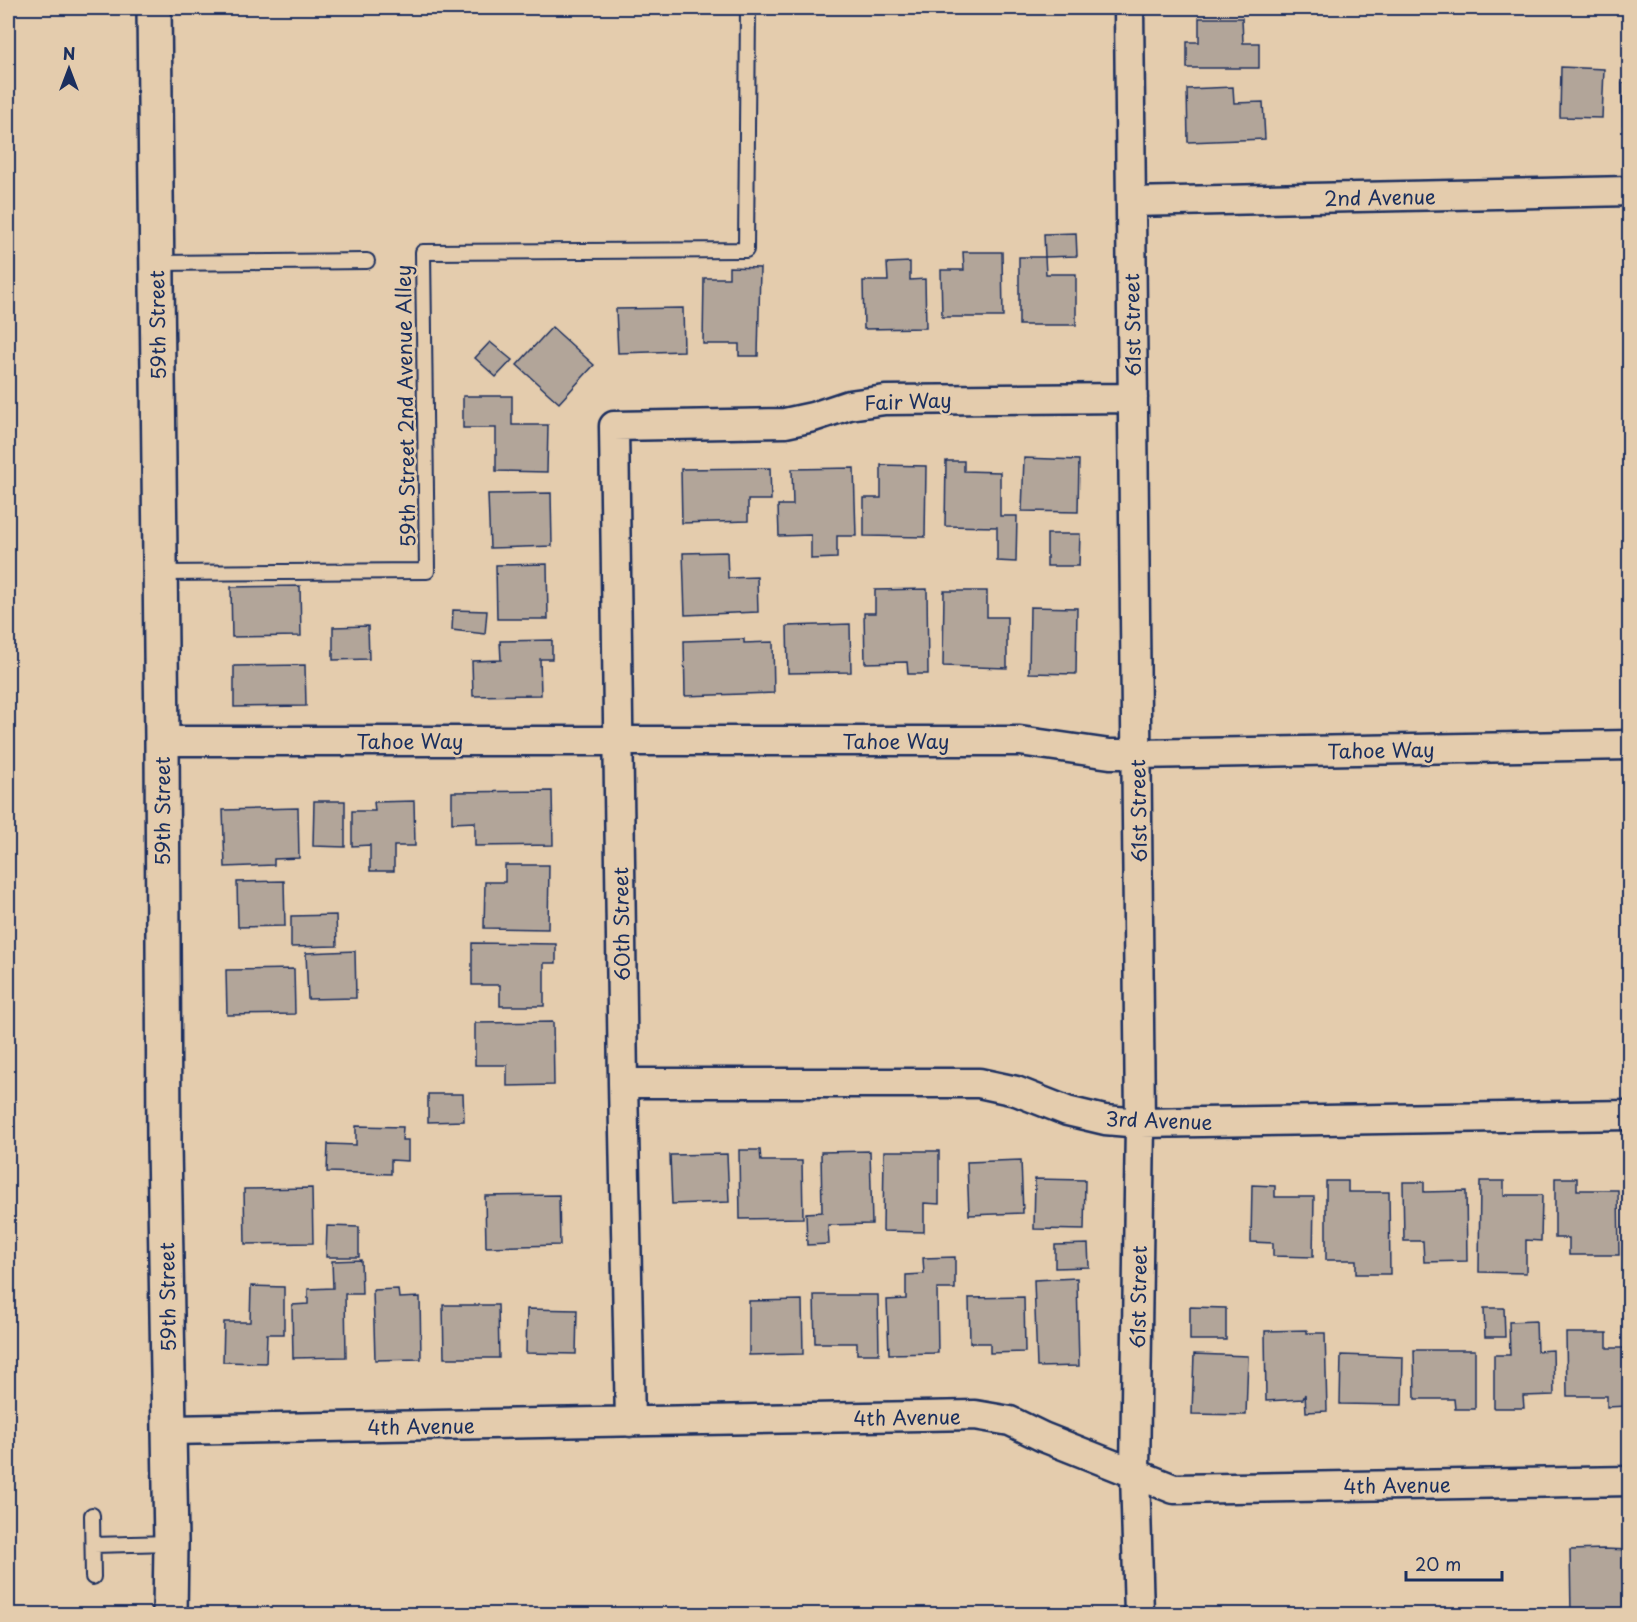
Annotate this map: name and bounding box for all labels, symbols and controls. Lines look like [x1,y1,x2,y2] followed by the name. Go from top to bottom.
[39,39,99,99] north arrow
[63,41,75,65] text: N
[1324,181,1436,213] street label: 2nd Avenue
[388,264,422,548] street label: 59th Street 2nd Avenue Alley
[141,270,173,380] street label: 59th Street
[1116,273,1148,377] street label: 61st Street
[864,384,952,418] street label: Fair Way
[356,726,464,756] street label: Tahoe Way
[842,726,950,756] street label: Tahoe Way
[1327,734,1435,766] street label: Tahoe Way
[147,756,177,866] street label: 59th Street
[1122,759,1154,863] street label: 61st Street
[605,867,637,981] street label: 60th Street
[1105,1103,1213,1137] street label: 3rd Avenue
[151,1242,183,1352] street label: 59th Street
[1122,1245,1154,1349] street label: 61st Street
[853,1401,961,1433] street label: 4th Avenue
[367,1410,475,1442] street label: 4th Avenue
[1343,1469,1451,1501] street label: 4th Avenue
[1406,1544,1502,1582] scale bar
[1415,1550,1461,1577] text: 20 m

